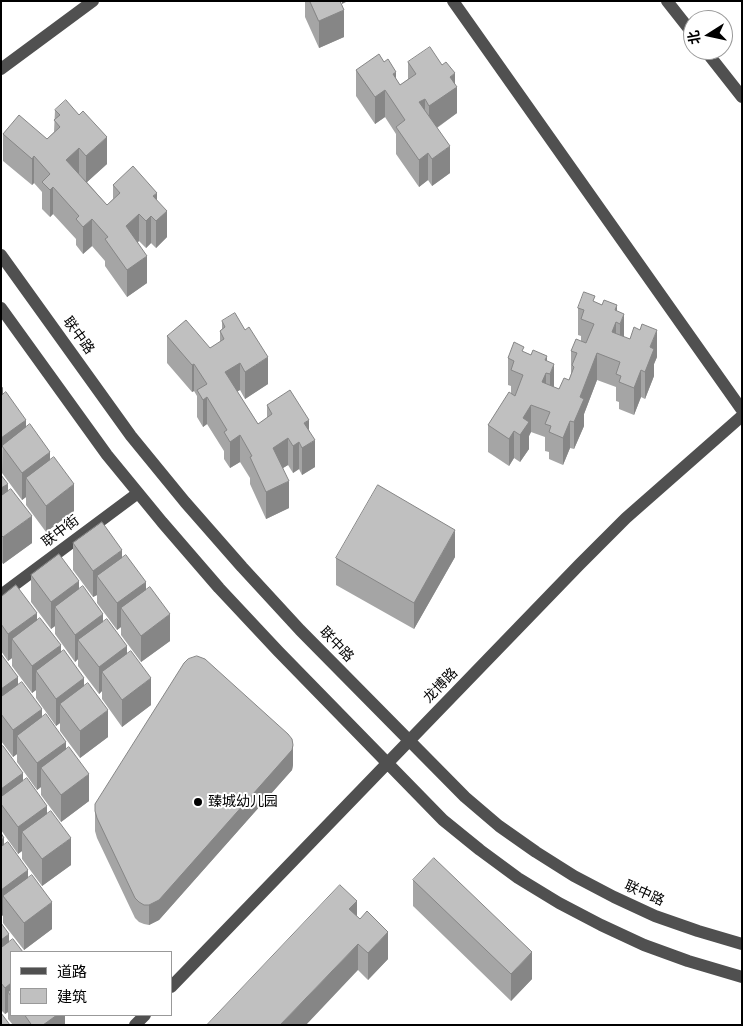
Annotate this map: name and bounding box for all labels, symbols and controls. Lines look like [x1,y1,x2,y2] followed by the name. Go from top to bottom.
[683,10,733,60] north arrow
[685,29,703,46] text: 北
[59,314,97,358] street label: 联中路
[39,513,83,551] street label: 联中街
[315,624,357,666] street label: 联中路
[420,665,462,707] street label: 龙博路
[208,794,278,810] place label: 臻城幼儿园
[192,796,204,808] marker: 臻城幼儿园
[621,878,667,910] street label: 联中路
[10,951,172,1016] legend
[57,963,87,981] text: 道路
[57,988,87,1006] text: 建筑

